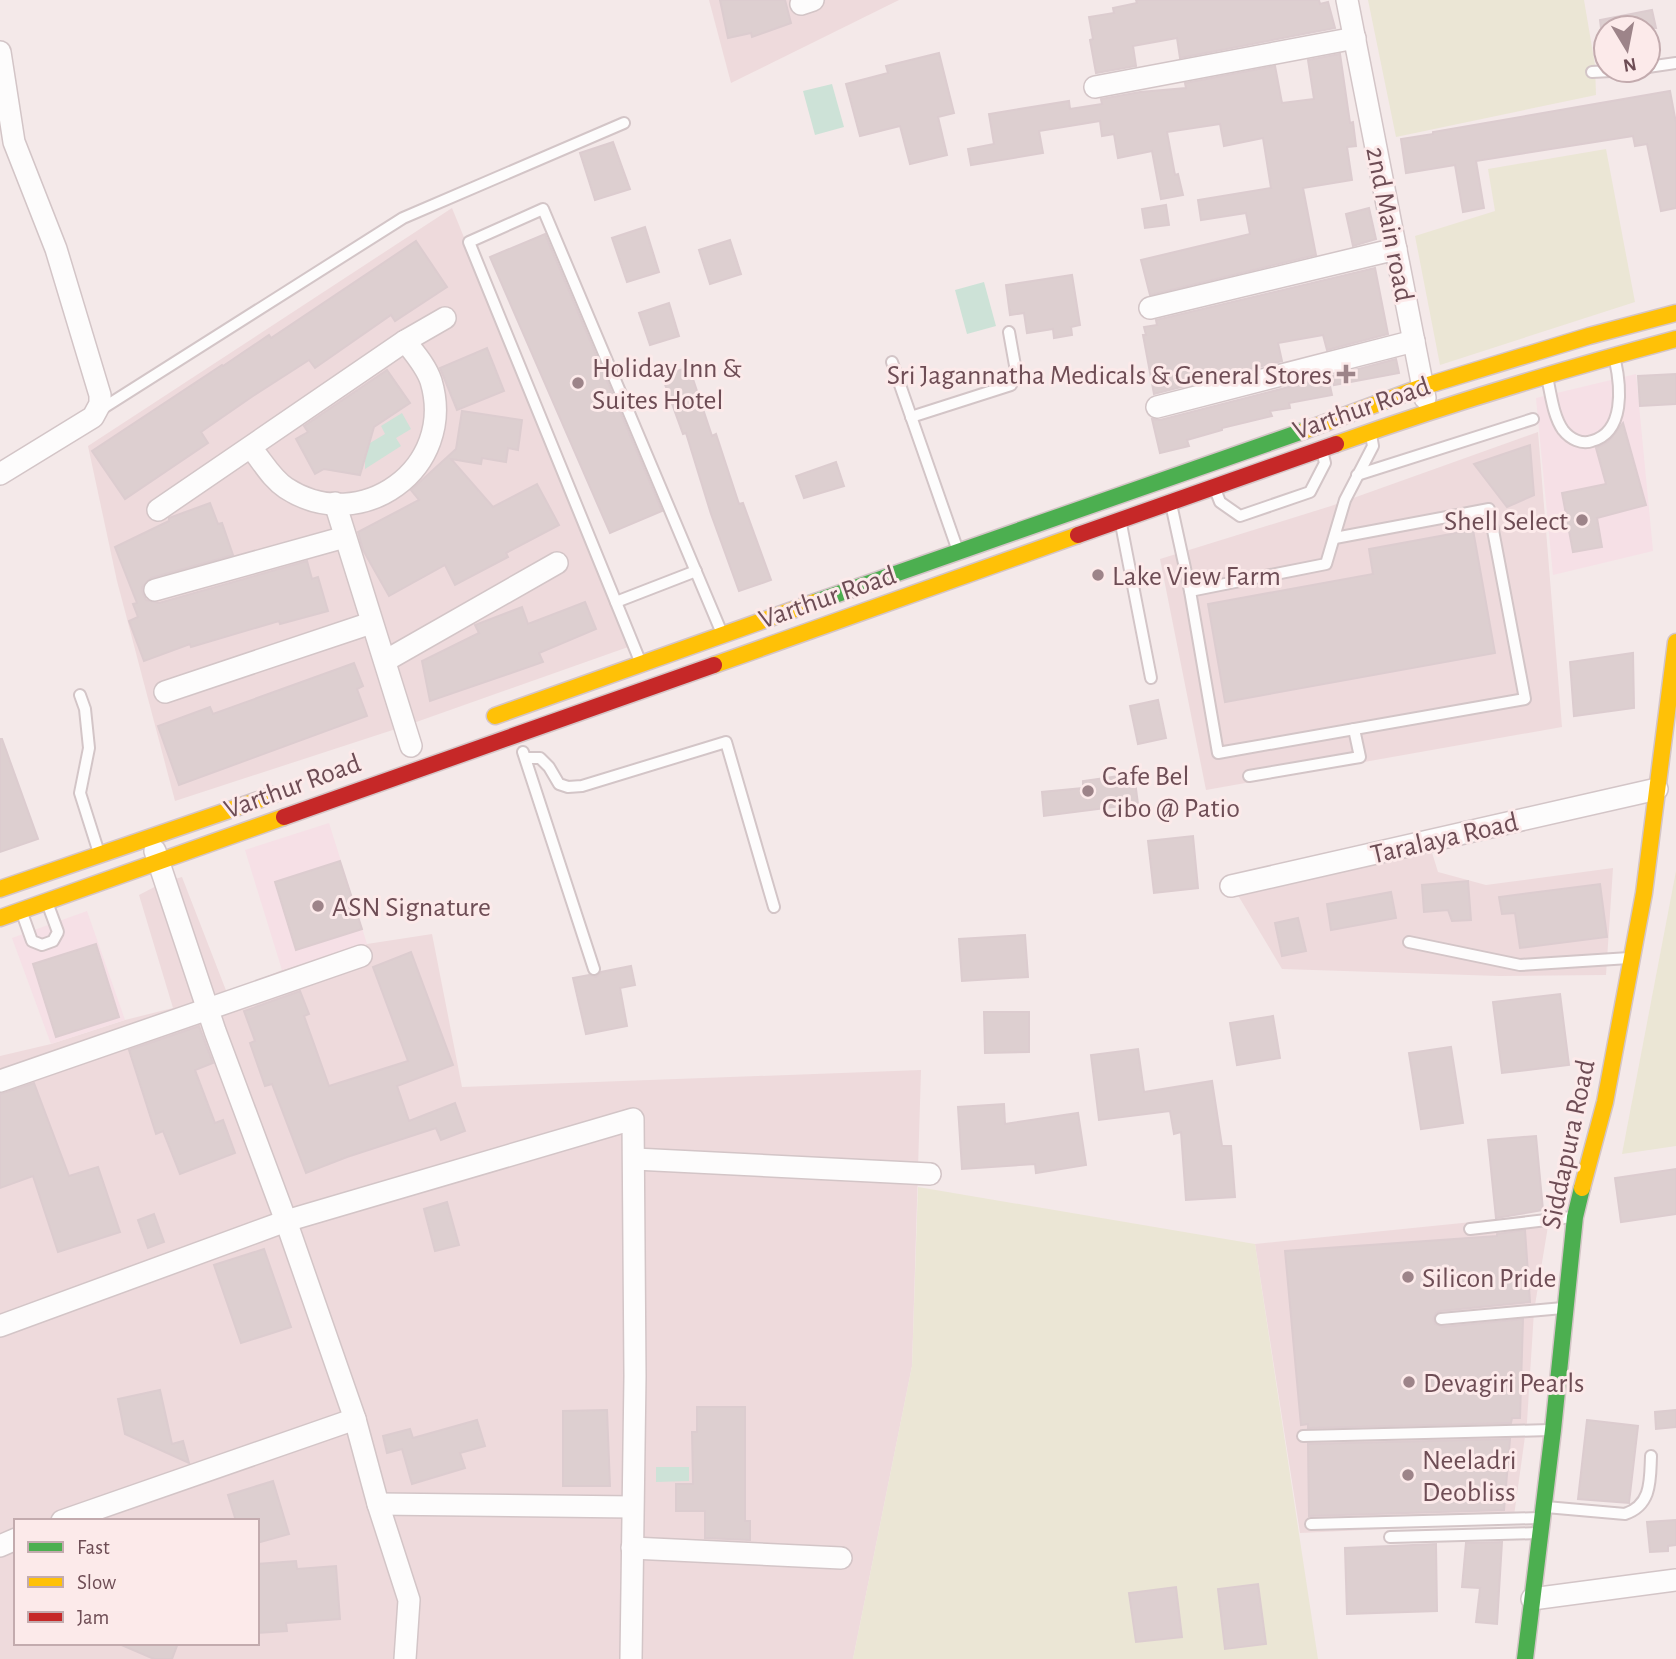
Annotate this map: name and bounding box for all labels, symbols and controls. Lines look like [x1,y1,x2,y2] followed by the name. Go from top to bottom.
[1592,14,1662,84] north arrow
[1622,54,1638,75] text: N
[1360,145,1418,304] street label: 2nd Main road
[592,355,742,415] place label: Holiday Inn & Suites Hotel
[887,362,1332,390] place label: Sri Jagannatha Medicals & General Stores
[1338,366,1354,382] marker: Sri Jagannatha Medicals & General Stores
[1290,372,1434,445] street label: Varthur Road
[570,375,586,391] marker: Holiday Inn & Suites Hotel
[1444,508,1568,536] place label: Shell Select
[1574,512,1590,528] marker: Shell Select
[756,561,900,634] street label: Varthur Road
[1112,563,1281,591] place label: Lake View Farm
[1090,567,1106,583] marker: Lake View Farm
[221,749,365,824] street label: Varthur Road
[1102,763,1240,823] place label: Cafe Bel Cibo @ Patio
[1080,783,1096,799] marker: Cafe Bel Cibo @ Patio
[1368,808,1521,870] street label: Taralaya Road
[332,894,491,922] place label: ASN Signature
[310,898,326,914] marker: ASN Signature
[1537,1057,1601,1232] street label: Siddapura Road
[1422,1265,1556,1293] place label: Silicon Pride
[1400,1269,1416,1285] marker: Silicon Pride
[1423,1370,1584,1398] place label: Devagiri Pearls
[1401,1374,1417,1390] marker: Devagiri Pearls
[1422,1447,1517,1507] place label: Neeladri Deobliss
[1400,1467,1416,1483] marker: Neeladri Deobliss
[14,1519,259,1645] legend
[77,1537,110,1558] text: Fast
[77,1572,116,1593] text: Slow
[77,1607,109,1628] text: Jam

